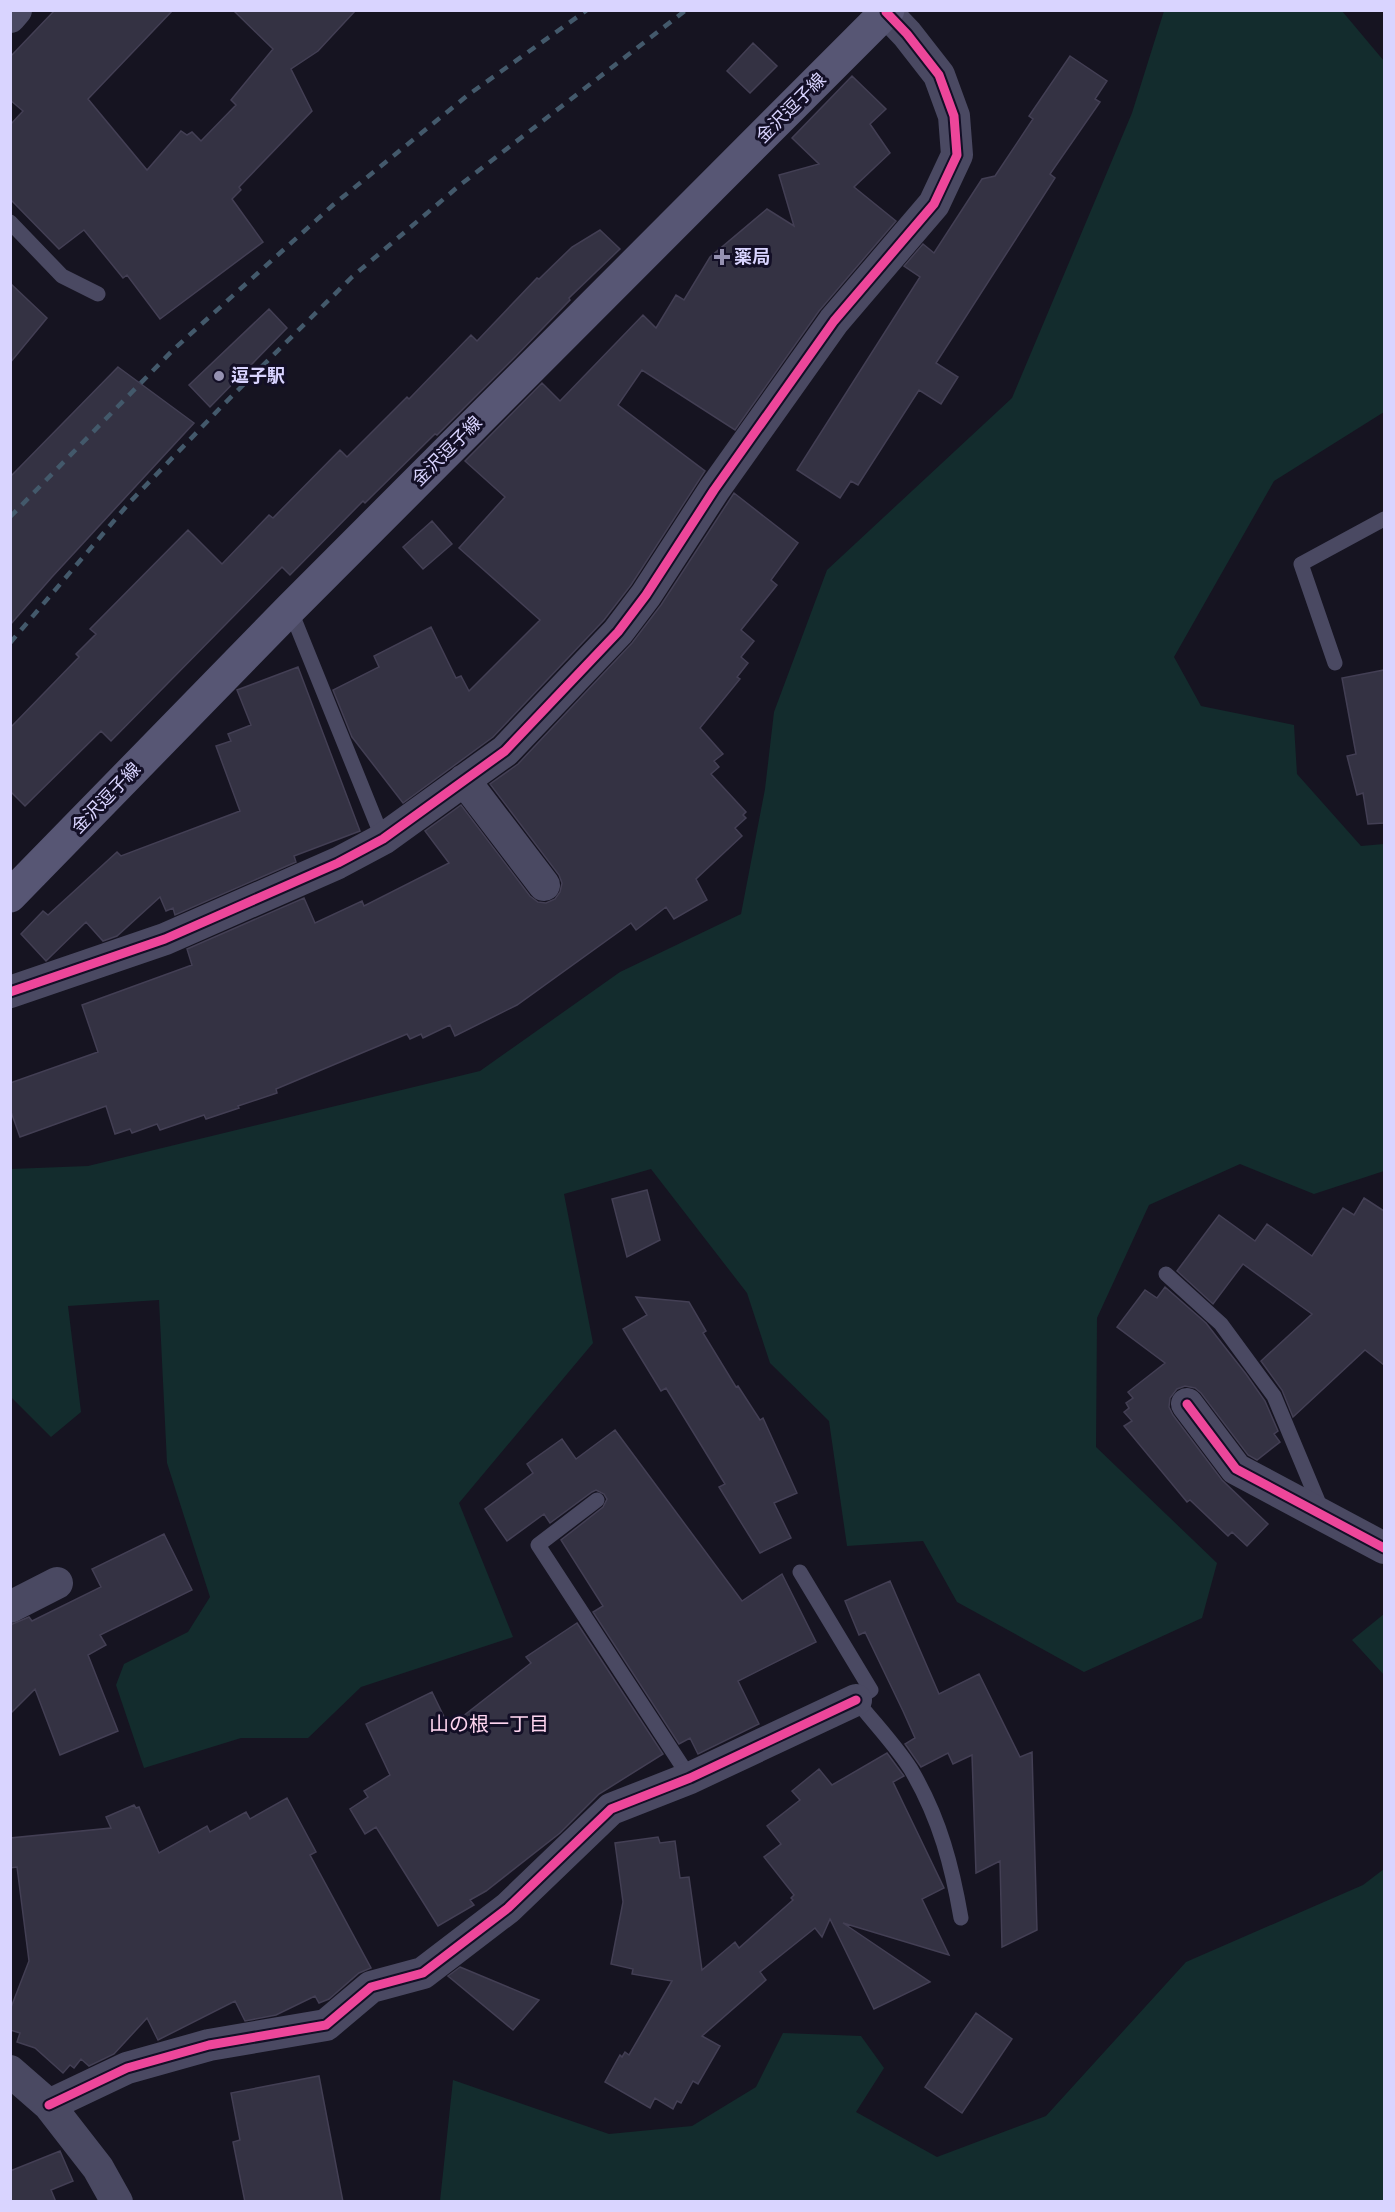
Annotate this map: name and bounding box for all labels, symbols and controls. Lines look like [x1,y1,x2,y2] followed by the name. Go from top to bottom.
[750,67,832,149] street label: 金沢逗子線
[734,244,770,270] place label: 薬局
[715,250,729,264] marker: 薬局
[231,363,285,389] place label: 逗子駅
[212,369,226,383] marker: 逗子駅
[406,410,488,492] street label: 金沢逗子線
[65,757,147,839] street label: 金沢逗子線
[429,1710,549,1739] district label: 山の根一丁目

